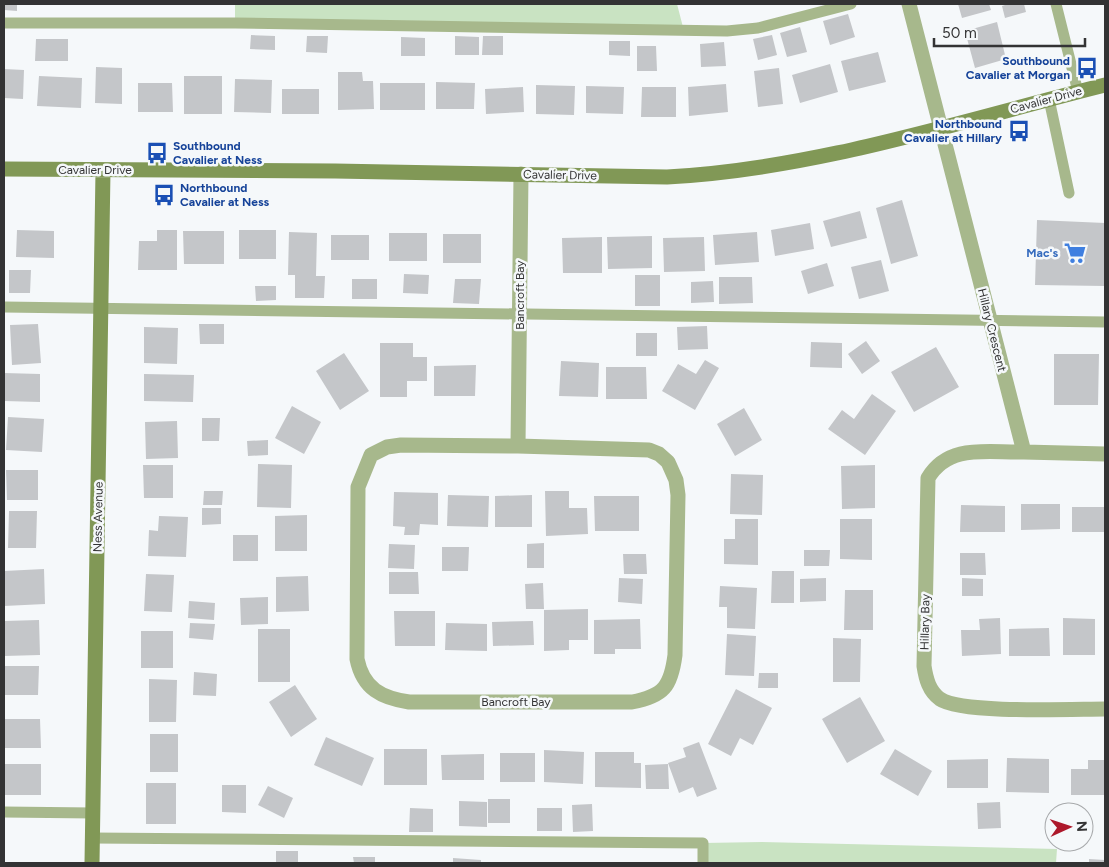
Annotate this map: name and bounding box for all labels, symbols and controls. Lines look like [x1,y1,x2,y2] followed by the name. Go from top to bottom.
[934,15,1085,47] scale bar
[942,24,977,42] text: 50 m
[966,54,1070,82] place label: Southbound Cavalier at Morgan
[1074,55,1100,81] bus stop icon: Southbound Cavalier at Morgan
[1009,84,1084,116] street label: Cavalier Drive
[904,117,1002,145] place label: Northbound Cavalier at Hillary
[1006,118,1032,144] bus stop icon: Northbound Cavalier at Hillary
[173,139,263,167] place label: Southbound Cavalier at Ness
[144,140,170,166] bus stop icon: Southbound Cavalier at Ness
[58,163,132,177] street label: Cavalier Drive
[523,167,597,183] street label: Cavalier Drive
[180,181,270,209] place label: Northbound Cavalier at Ness
[151,182,177,208] bus stop icon: Northbound Cavalier at Ness
[1062,240,1088,266] supermarket icon: Mac's
[1026,246,1058,260] place label: Mac's
[513,260,527,330] street label: Bancroft Bay
[975,287,1009,374] street label: Hillary Crescent
[90,481,106,552] street label: Ness Avenue
[918,593,933,650] street label: Hillary Bay
[481,695,551,709] street label: Bancroft Bay
[1044,802,1094,852] north arrow
[1073,820,1090,832] text: N

